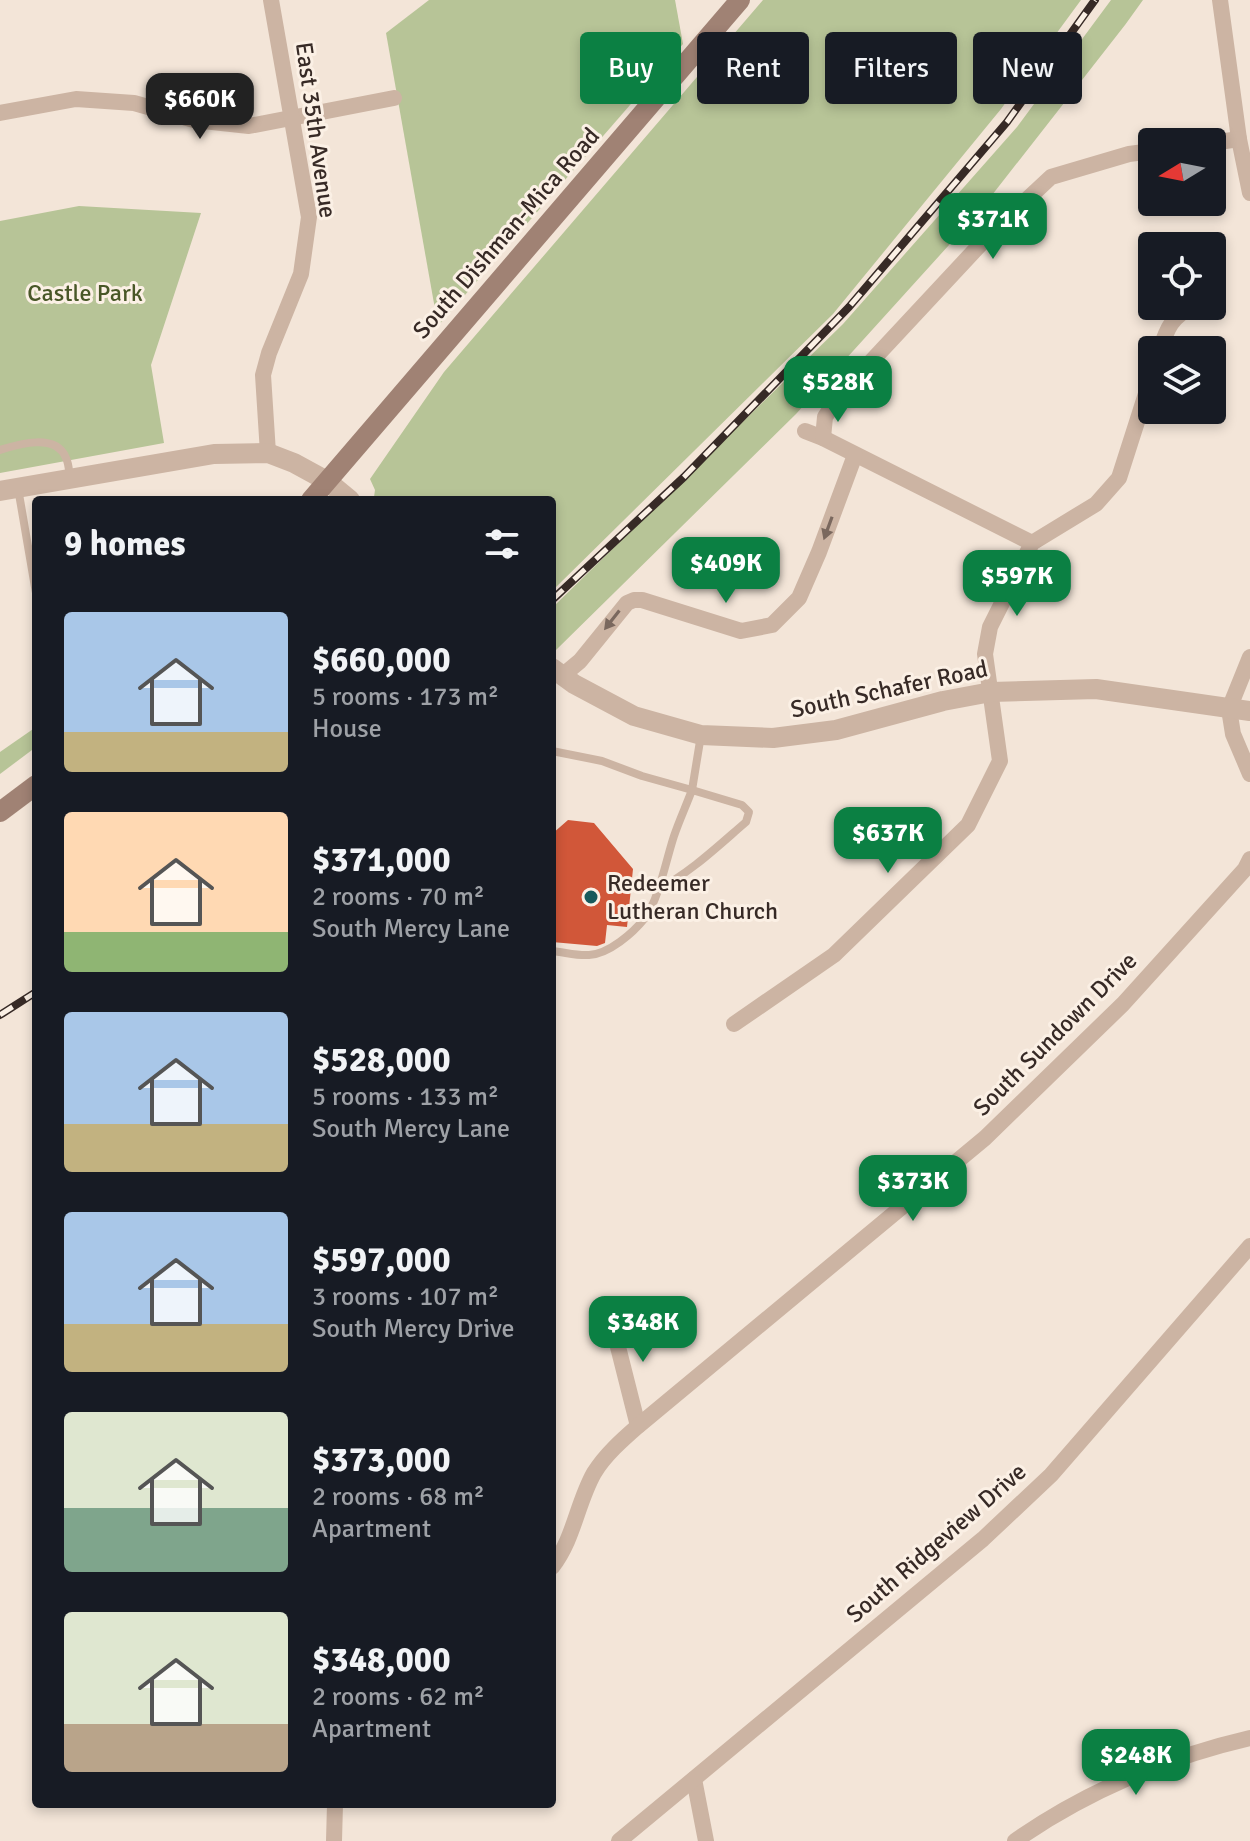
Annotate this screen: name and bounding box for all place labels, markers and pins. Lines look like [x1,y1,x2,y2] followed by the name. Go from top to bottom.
[144,73,256,141] pin: $660K
[937,193,1049,261] pin: $371K
[782,356,894,424] pin: $528K
[670,537,782,605] pin: $409K
[961,550,1073,618] pin: $597K
[832,807,944,875] pin: $637K
[607,868,778,926] place label: Redeemer Lutheran Church
[582,888,600,906] marker: Redeemer Lutheran Church
[857,1155,969,1223] pin: $373K
[587,1296,699,1364] pin: $348K
[1080,1729,1192,1797] pin: $248K

